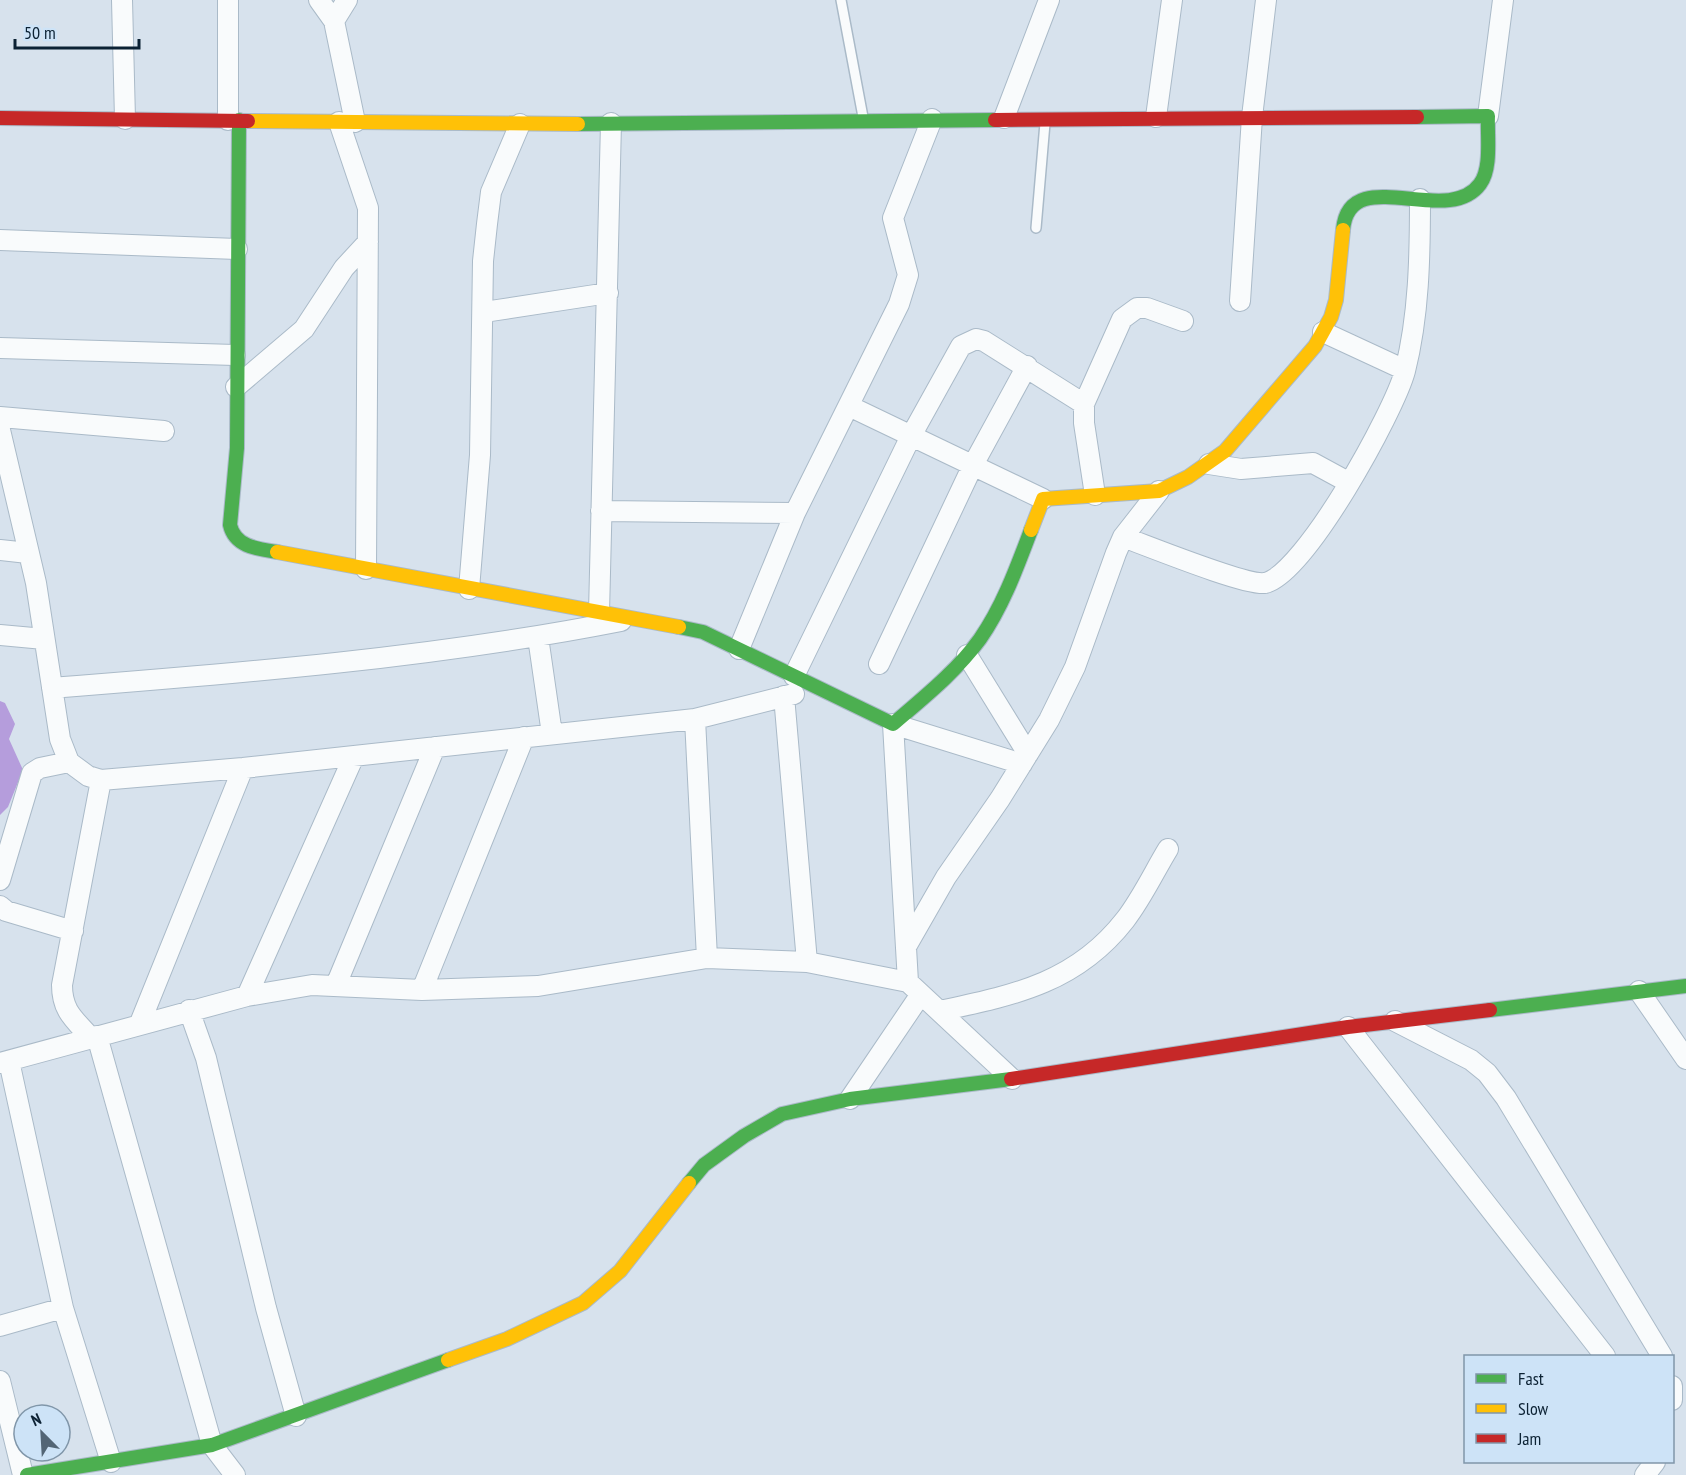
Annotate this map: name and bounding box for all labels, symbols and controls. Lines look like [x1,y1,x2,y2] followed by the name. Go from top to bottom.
[15,12,140,50] scale bar
[24,21,56,44] text: 50 m
[1464,1355,1674,1463] legend
[1518,1367,1544,1390] text: Fast
[1518,1397,1549,1420] text: Slow
[12,1403,72,1463] north arrow
[28,1408,44,1430] text: N
[1517,1427,1541,1450] text: Jam

